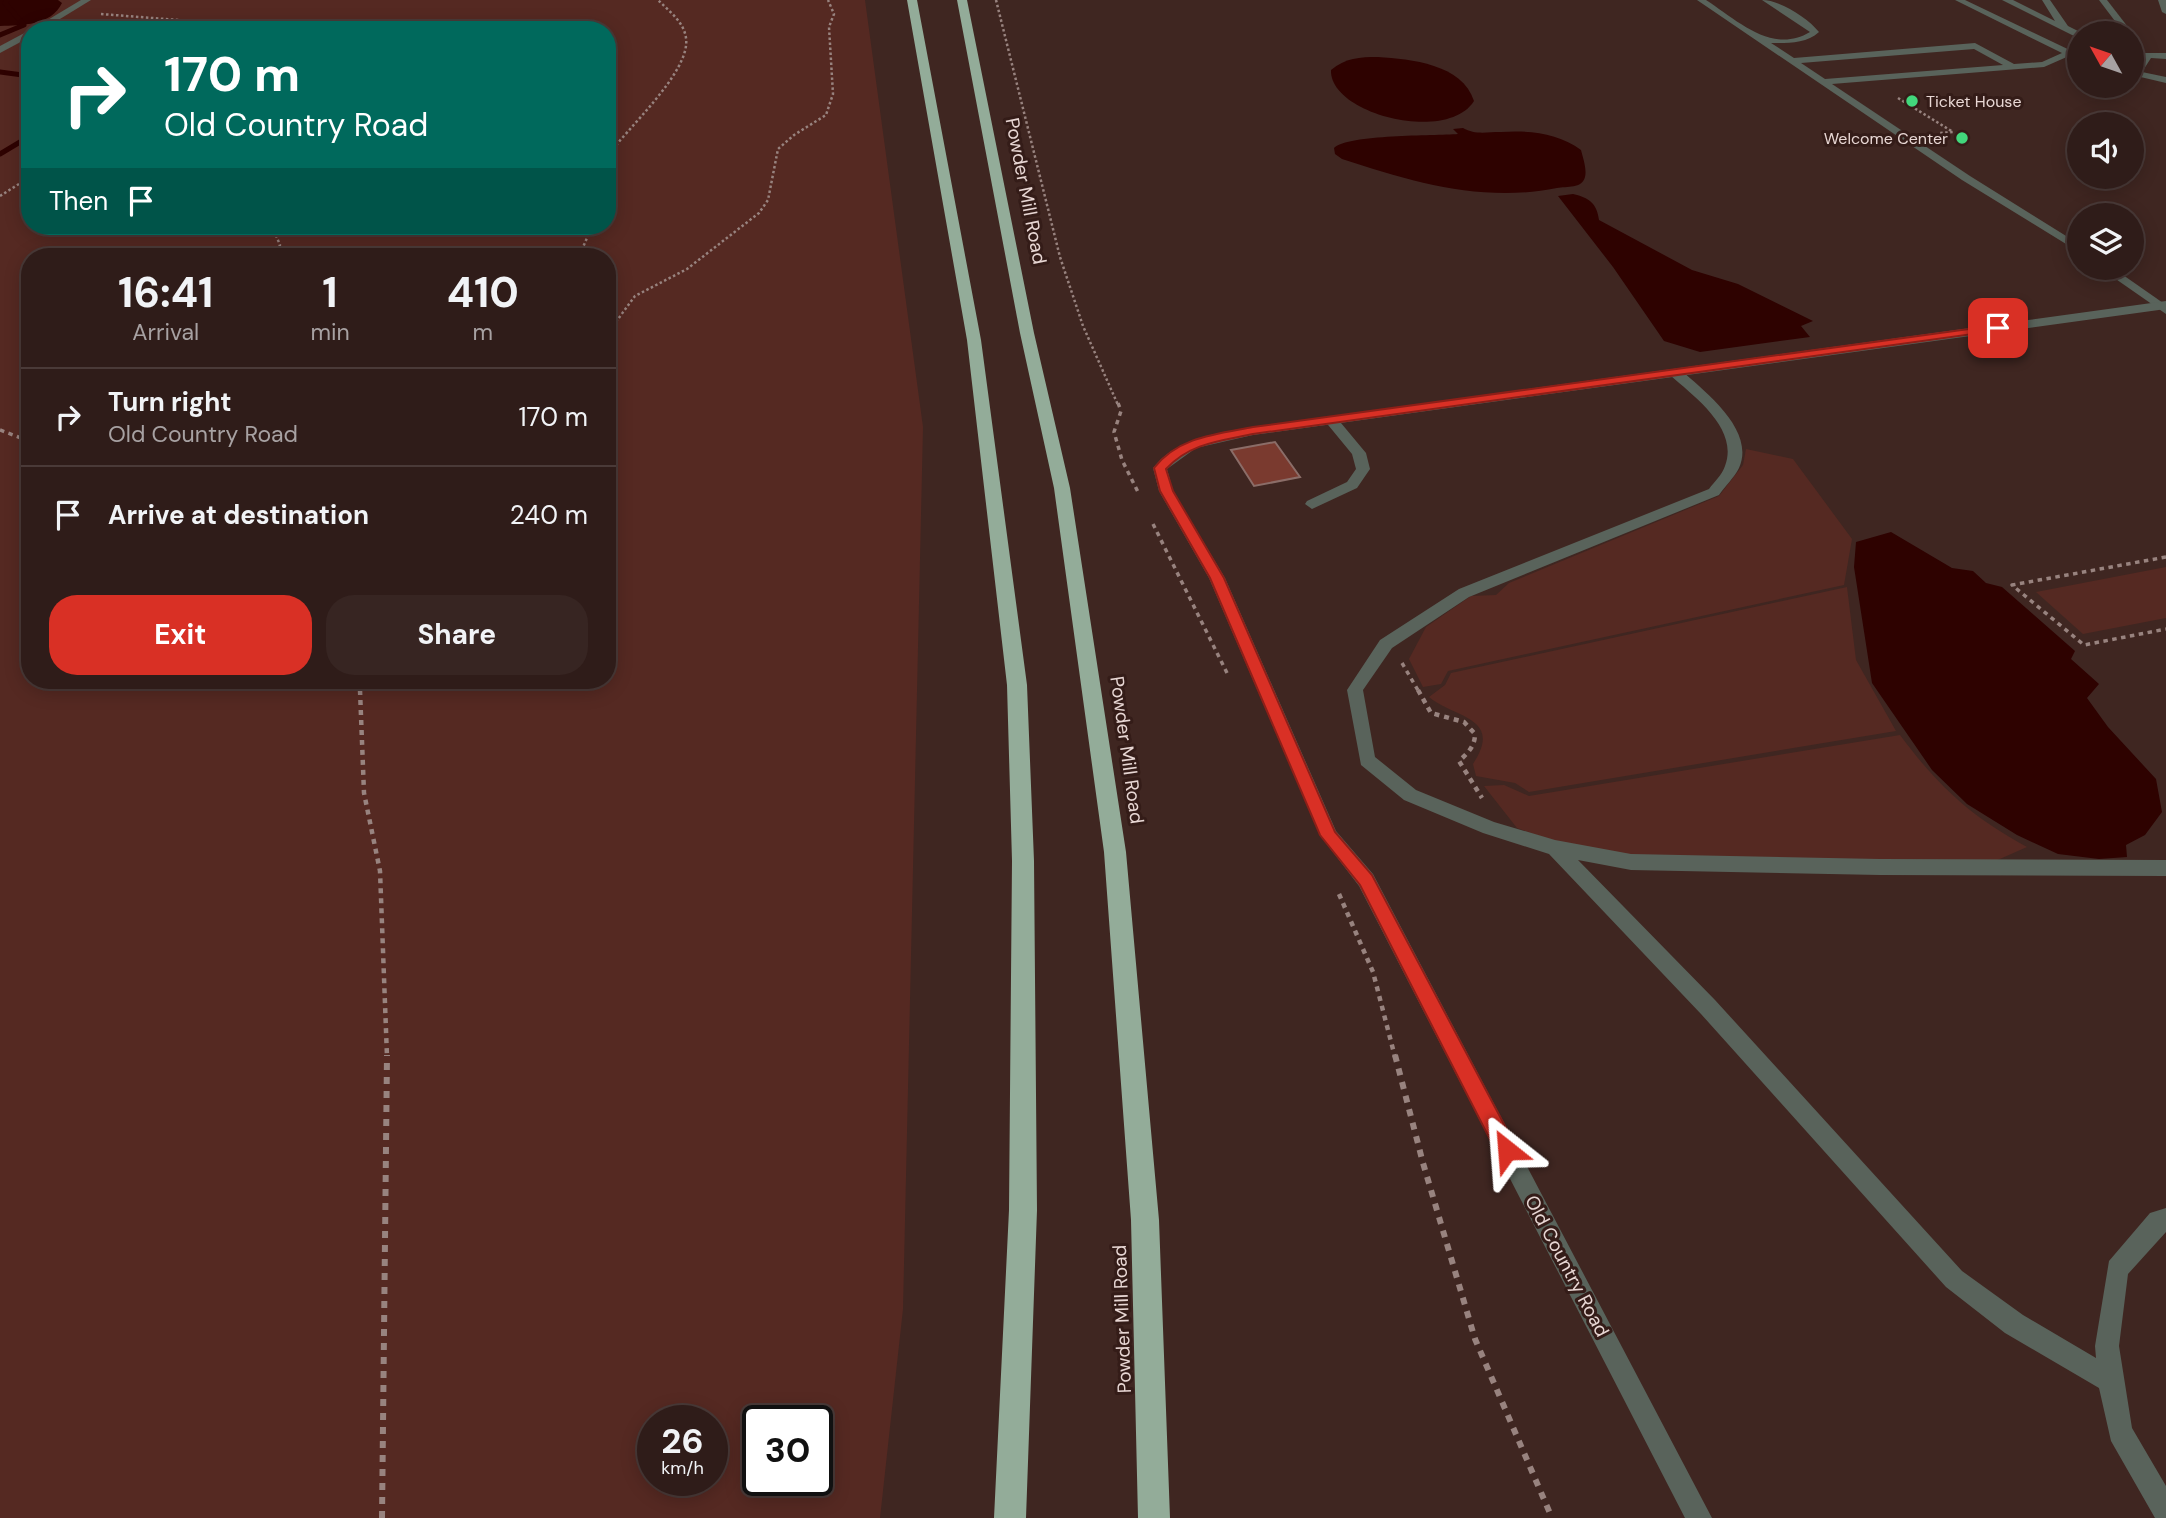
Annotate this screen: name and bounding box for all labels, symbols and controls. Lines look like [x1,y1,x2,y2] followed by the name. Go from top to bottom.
[2067,21,2144,98] north arrow
[2067,21,2144,280] map controls
[164,42,300,106] text: 170 m
[49,49,140,140] icon: right
[1926,91,2021,112] place label: Ticket House
[1904,93,1920,109] marker: Ticket House
[164,104,428,146] text: Old Country Road
[2067,112,2144,189] button: sound
[1000,116,1052,266] street label: Powder Mill Road
[1824,128,1948,149] place label: Welcome Center
[1954,130,1970,146] marker: Welcome Center
[122,182,160,220] icon: arrive
[49,184,108,218] text: Then
[2067,203,2144,280] button: layers
[118,265,213,320] text: 16:41
[322,265,338,320] text: 1
[447,265,519,320] text: 410
[1968,298,2028,358] pin
[1979,309,2017,347] icon: arrive
[132,317,199,347] text: Arrival
[310,317,350,347] text: min
[473,317,493,347] text: m
[108,385,232,419] text: Turn right
[49,398,87,436] icon: right
[519,400,588,434] text: 170 m
[108,419,298,449] text: Old Country Road
[49,496,87,534] icon: arrive
[108,498,369,532] text: Arrive at destination
[510,498,588,532] text: 240 m
[49,595,312,675] button: Exit
[326,595,588,675] button: Share
[1104,675,1150,825] street label: Powder Mill Road
[1470,1113,1544,1187] position arrow
[1519,1191,1615,1341] street label: Old Country Road
[1107,1244,1137,1394] street label: Powder Mill Road
[742,1405,833,1496] speed limit sign: 30
[661,1418,704,1464] text: 26
[661,1456,704,1480] text: km/h

